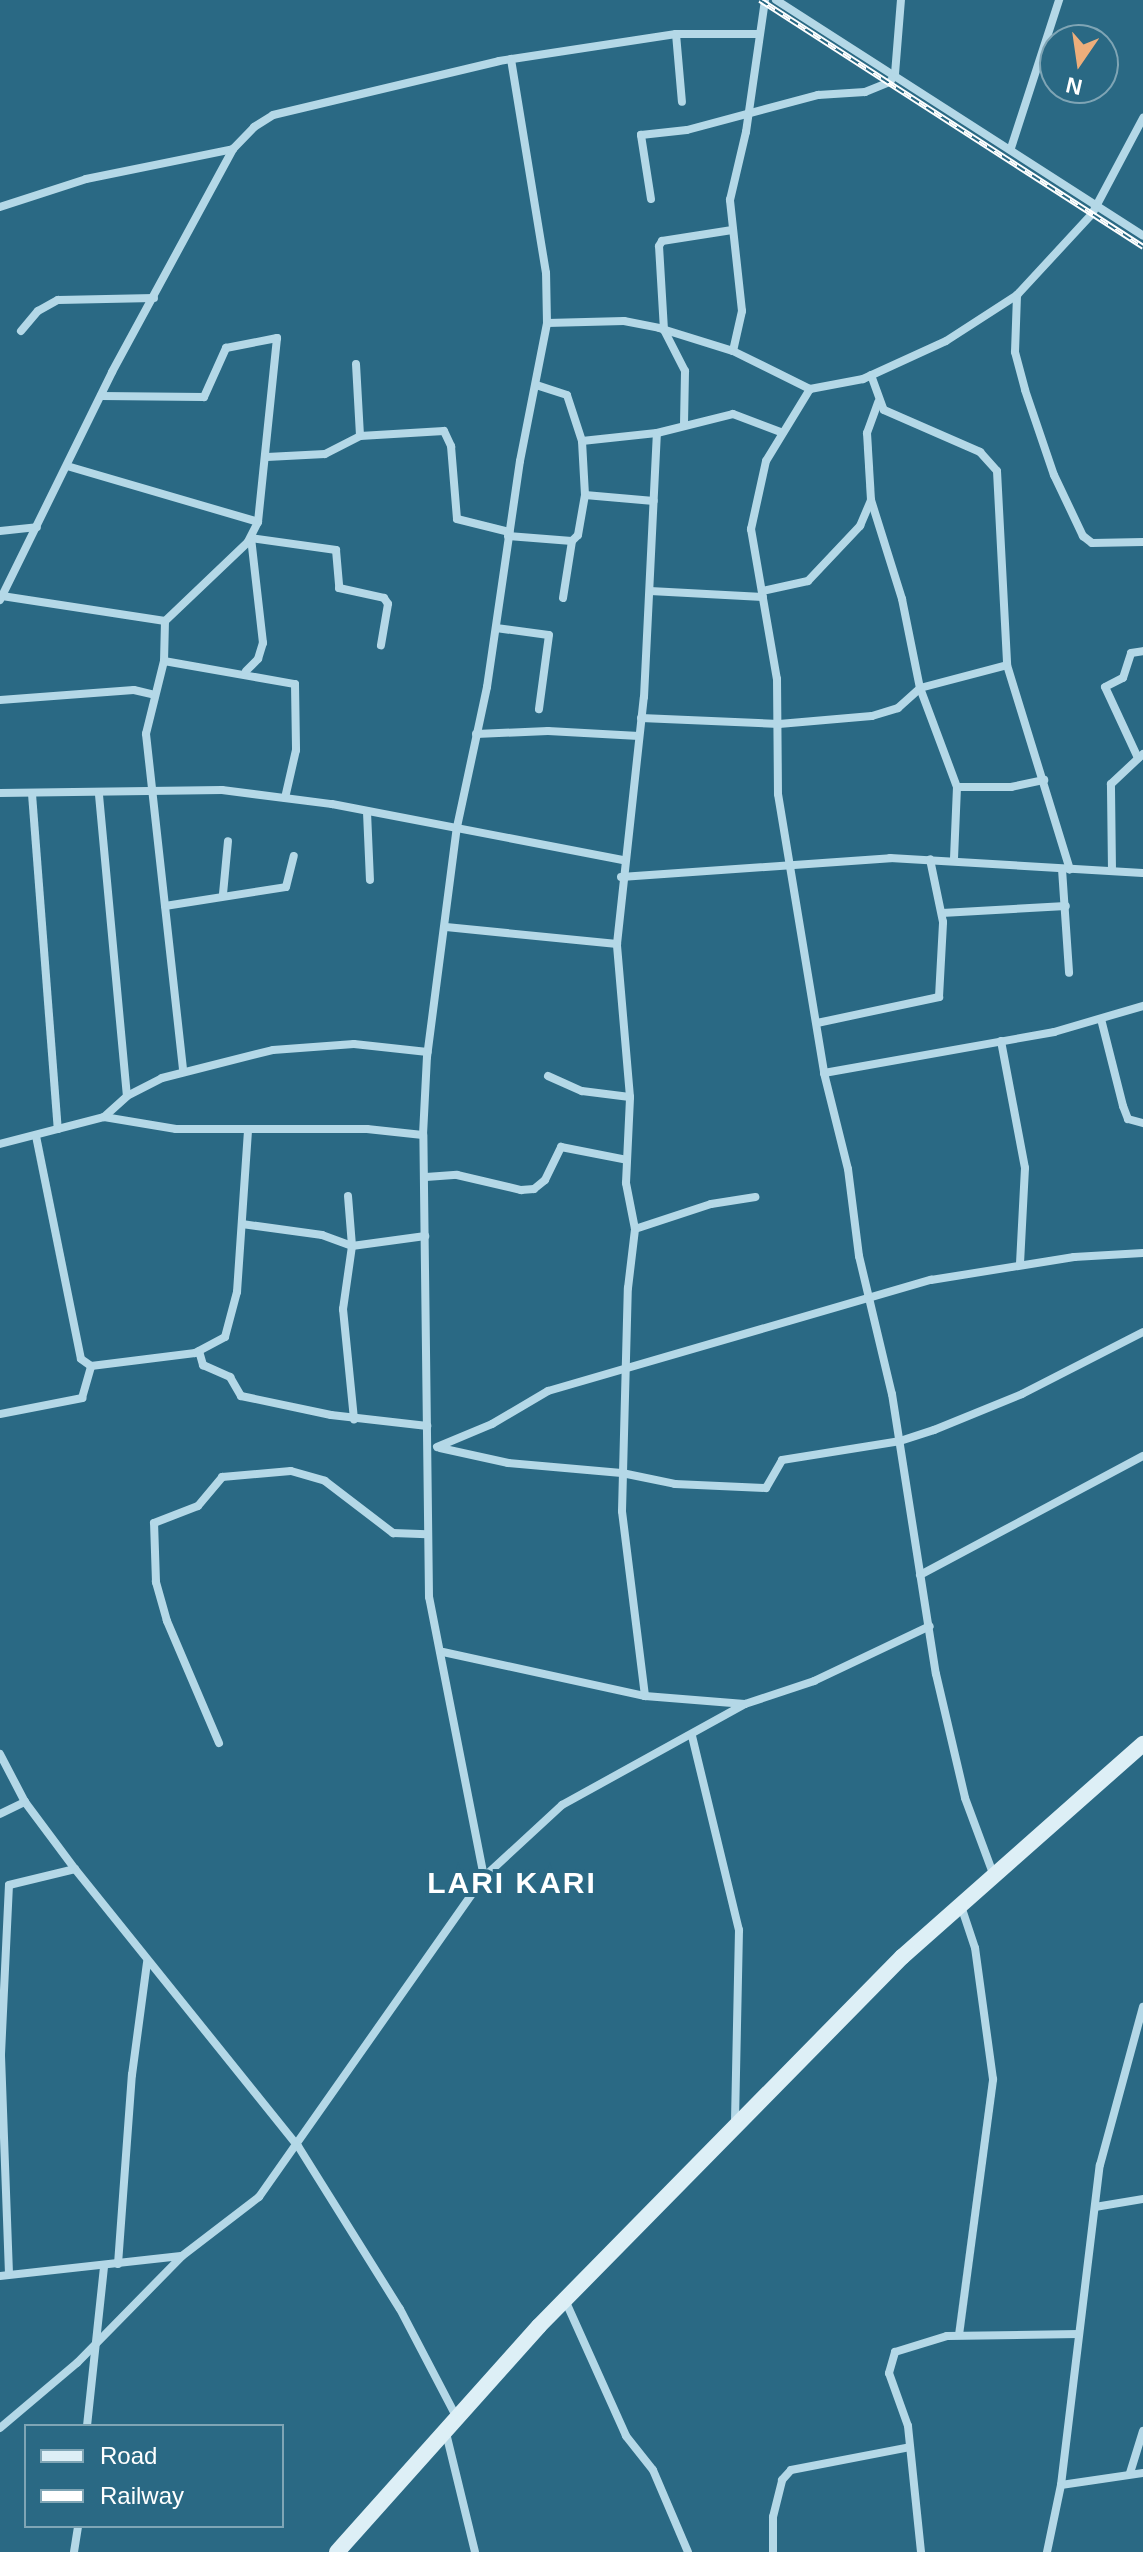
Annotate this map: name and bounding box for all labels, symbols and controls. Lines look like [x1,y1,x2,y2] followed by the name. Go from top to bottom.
[1039,24,1119,104] north arrow
[1063,72,1084,100] text: N
[427,1865,597,1901] district label: LARI KARI
[24,2424,284,2528] legend
[100,2442,157,2469] text: Road
[100,2482,184,2509] text: Railway

